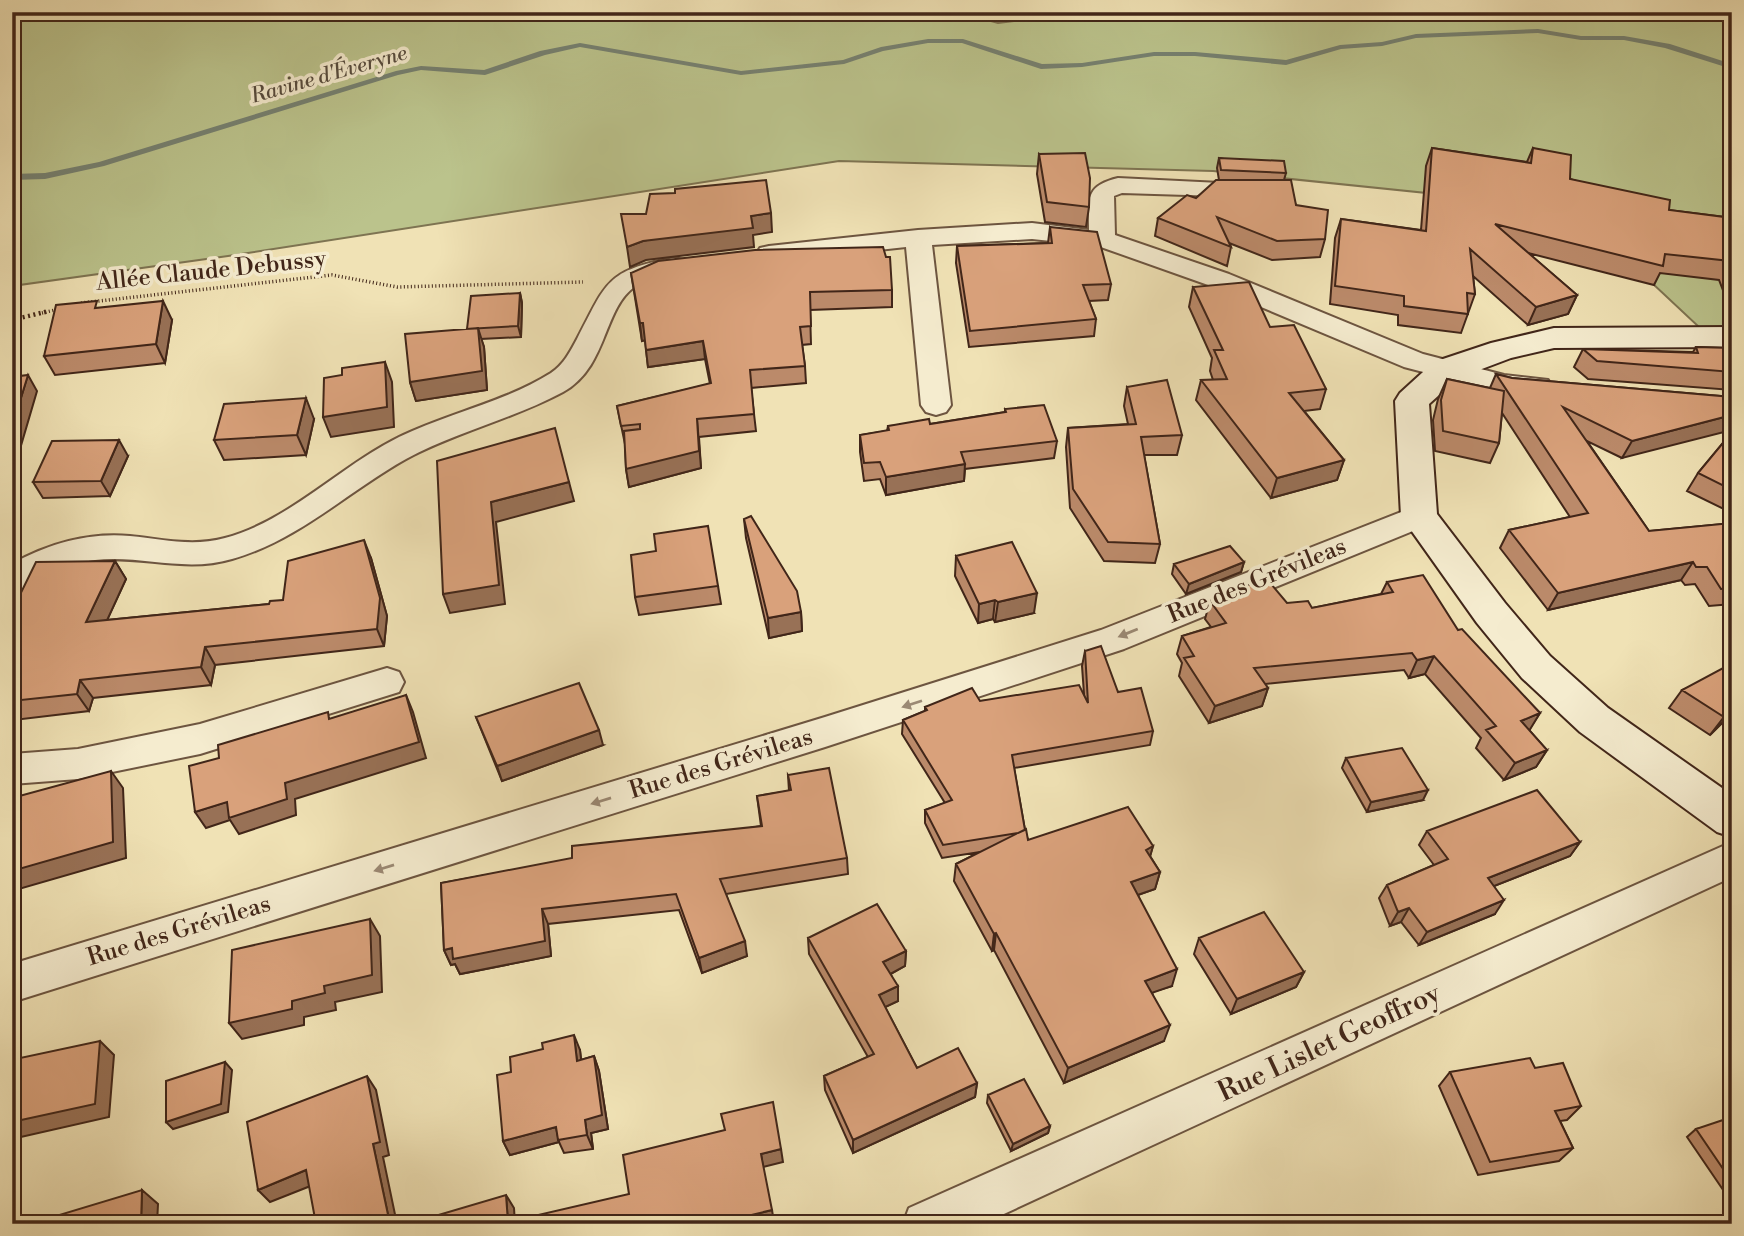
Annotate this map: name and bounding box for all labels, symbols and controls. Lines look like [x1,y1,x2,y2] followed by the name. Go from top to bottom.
[246,37,410,110] water label: Ravine d'Éveryne
[93,244,328,298] street label: Allée Claude Debussy
[1163,531,1351,631] street label: Rue des Grévileas
[1118,628,1139,639] one-way arrow
[901,699,922,709] one-way arrow
[626,722,816,806] street label: Rue des Grévileas
[591,796,612,806] one-way arrow
[373,863,394,874] one-way arrow
[84,889,274,973] street label: Rue des Grévileas
[1212,976,1446,1110] street label: Rue Lislet Geoffroy

